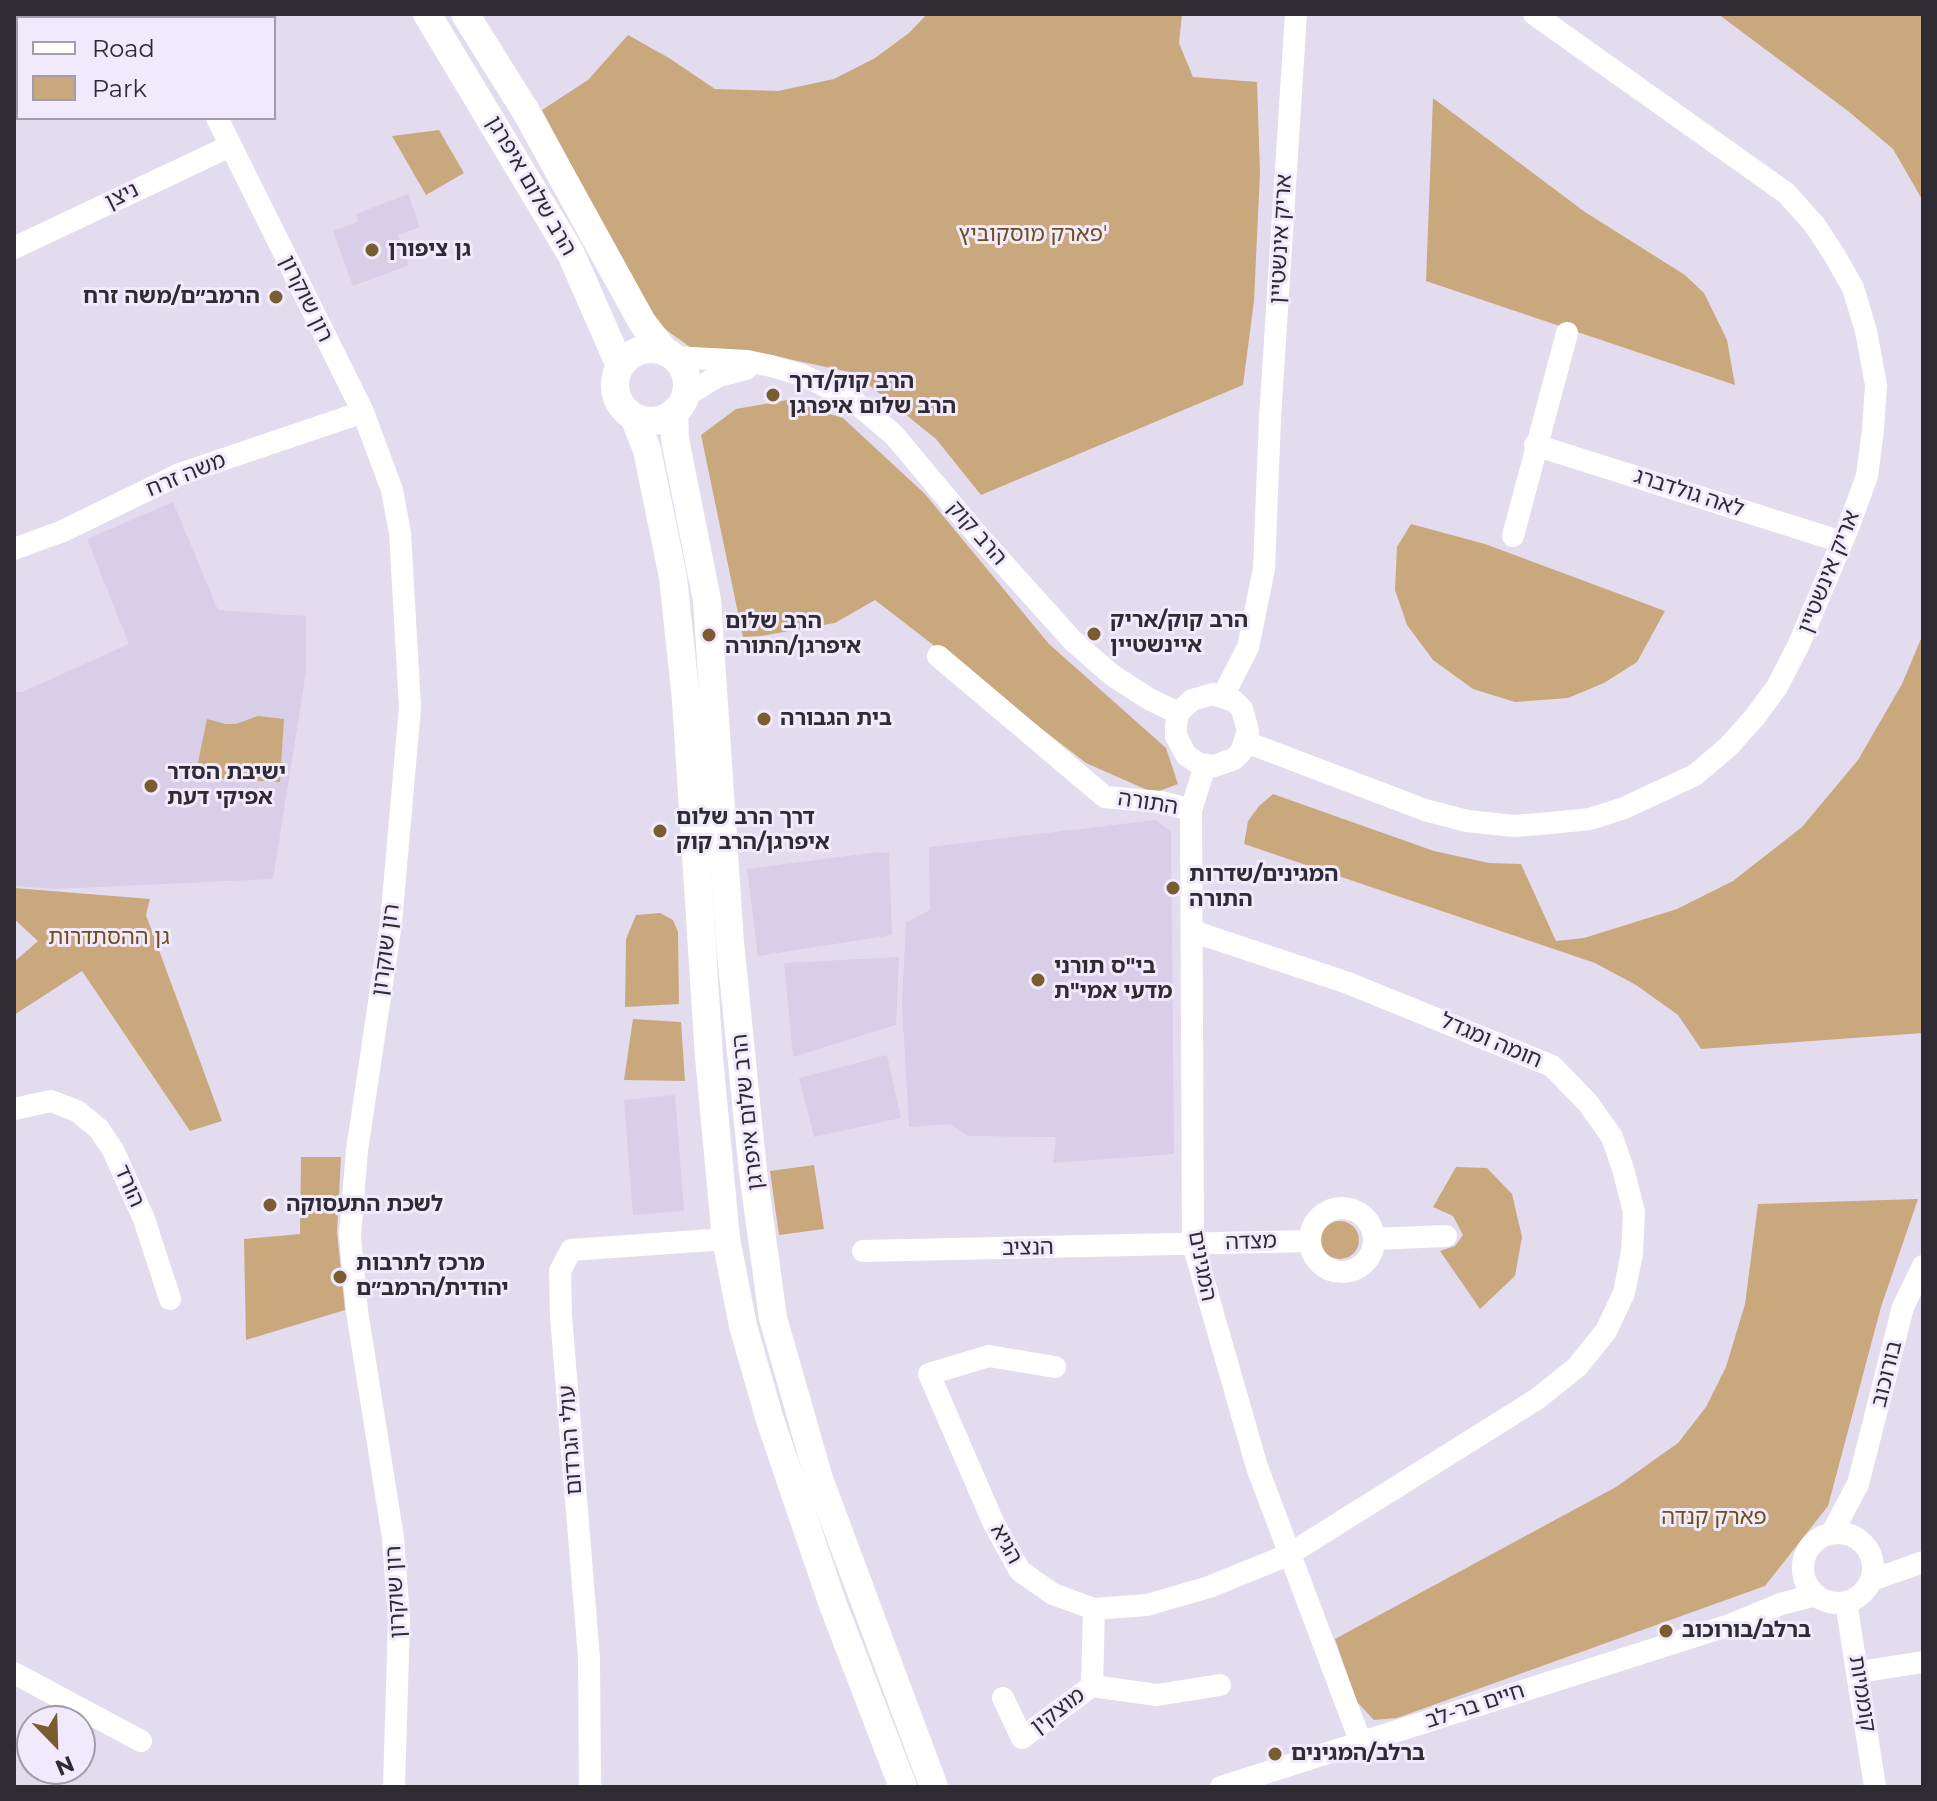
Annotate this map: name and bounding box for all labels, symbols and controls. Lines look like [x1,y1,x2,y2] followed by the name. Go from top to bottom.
[16,16,276,120] legend
[92,34,155,63] text: Road
[92,74,147,103] text: Park
[480,111,582,261] street label: הרב שלום איפרגן
[1264,173,1298,305] street label: אריק אינשטיין
[101,177,143,215] street label: ניצן
[959,222,1107,248] park label: פארק מוסקוביץ'
[388,237,471,263] place label: גן ציפורן
[363,241,381,259] marker: גן ציפורן
[274,251,338,347] street label: רון שוקרון
[83,284,260,310] place label: הרמב״ם/משה זרח
[267,288,285,306] marker: הרמב״ם/משה זרח
[789,369,956,420] place label: הרב קוק/דרך הרב שלום איפרגן
[764,386,782,404] marker: הרב קוק/דרך הרב שלום איפרגן
[142,447,230,503] street label: משה זרח
[1631,463,1747,523] street label: לאה גולדברג
[942,495,1012,571] street label: הרב קוק
[1792,507,1866,637] street label: אריק אינשטיין
[1110,608,1248,660] place label: הרב קוק/אריק איינשטיין
[725,609,861,660] place label: הרב שלום איפרגן/התורה
[1085,625,1103,643] marker: הרב קוק/אריק איינשטיין
[700,626,718,644] marker: הרב שלום איפרגן/התורה
[780,706,892,732] place label: בית הגבורה
[755,710,773,728] marker: בית הגבורה
[167,760,286,812] place label: ישיבת הסדר אפיקי דעת
[142,777,160,795] marker: ישיבת הסדר אפיקי דעת
[1116,785,1180,821] street label: התורה
[676,805,830,856] place label: דרך הרב שלום איפרגן/הרב קוק
[651,822,669,840] marker: דרך הרב שלום איפרגן/הרב קוק
[1189,862,1338,914] place label: המגינים/שדרות התורה
[1164,879,1182,897] marker: המגינים/שדרות התורה
[366,902,406,998] street label: רון שוקרון
[48,925,170,951] park label: גן ההסתדרות
[1054,954,1173,1006] place label: בי"ס תורני מדעי אמי"ת
[1029,971,1047,989] marker: בי"ס תורני מדעי אמי"ת
[1436,1008,1546,1074] street label: חומה ומגדל
[727,1032,769,1192] street label: הרב שלום איפרגן
[108,1161,150,1211] street label: הורד
[286,1192,443,1218] place label: לשכת התעסוקה
[261,1196,279,1214] marker: לשכת התעסוקה
[1225,1228,1277,1256] street label: מצדה
[1182,1229,1222,1303] street label: המגינים
[1002,1234,1054,1262] street label: הנציב
[356,1251,509,1302] place label: מרכז לתרבות יהודית/הרמב״ם
[331,1268,349,1286] marker: מרכז לתרבות יהודית/הרמב״ם
[1866,1338,1908,1410] street label: בורוכוב
[554,1384,588,1496] street label: עולי הגרדום
[1661,1505,1767,1531] park label: פארק קנדה
[984,1519,1028,1569] street label: הגיא
[380,1545,412,1639] street label: רון שוקרון
[1682,1618,1811,1644] place label: ברלב/בורוכוב
[1657,1622,1675,1640] marker: ברלב/בורוכוב
[1843,1654,1881,1734] street label: קוממיות
[1422,1678,1528,1734] street label: חיים בר-לב
[1026,1682,1090,1740] street label: מוצקין
[16,1705,96,1785] north arrow
[1291,1741,1425,1767] place label: ברלב/המגינים
[1266,1745,1284,1763] marker: ברלב/המגינים
[51,1750,78,1782] text: N

